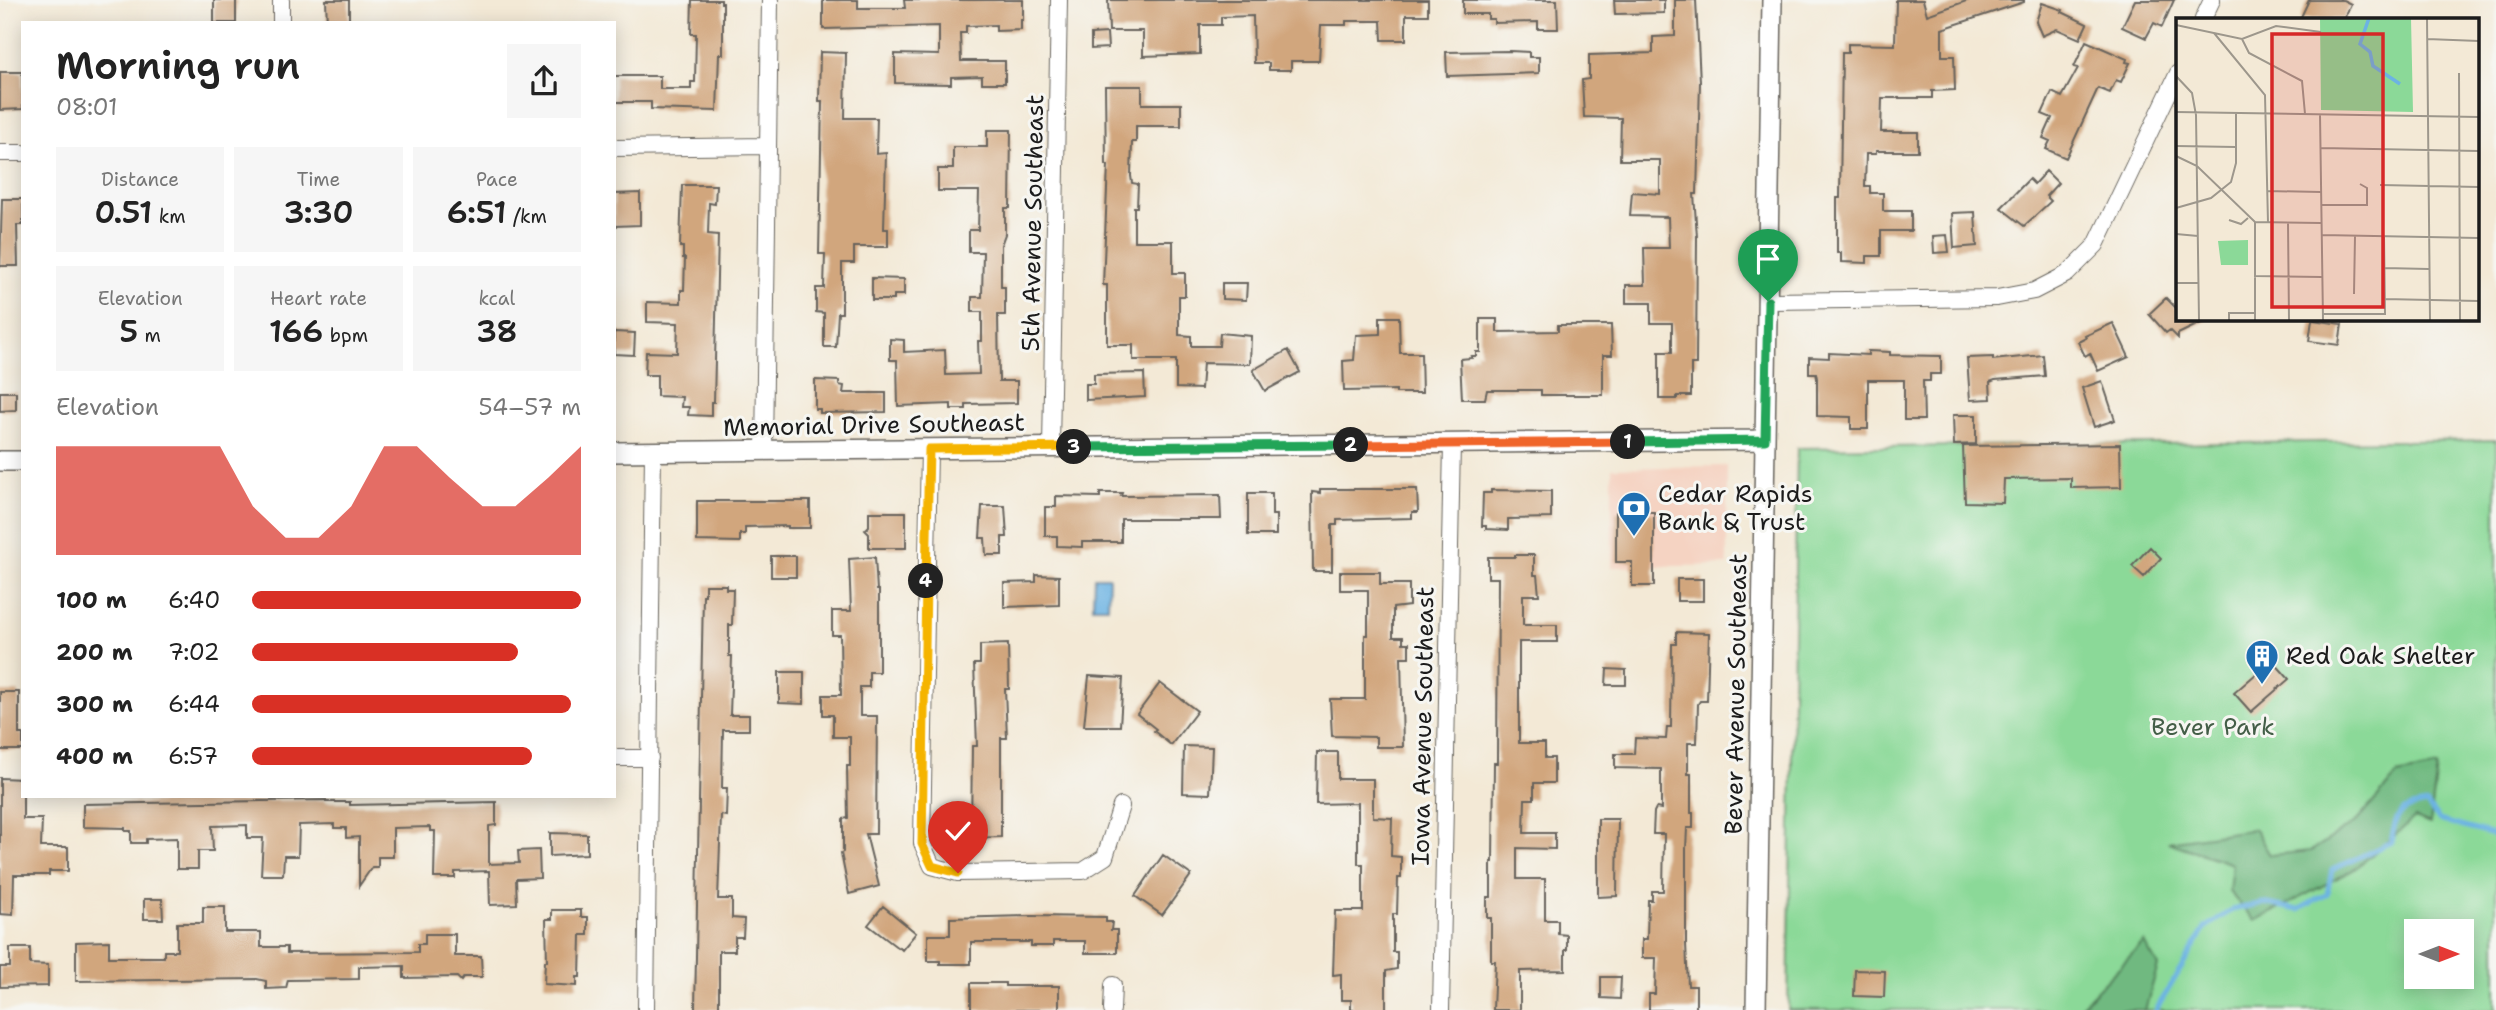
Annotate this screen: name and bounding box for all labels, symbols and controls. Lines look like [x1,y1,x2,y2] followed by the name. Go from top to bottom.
[2176,18,2478,320] inset map
[56,40,300,91] text: Morning run
[507,44,581,118] button: share
[56,92,117,122] text: 08:01
[1015,94,1051,352] street label: 5th Avenue Southeast
[101,167,179,192] text: Distance
[297,167,340,192] text: Time
[476,167,518,192] text: Pace
[95,192,152,233] text: 0.51
[284,192,353,233] text: 3:30
[447,192,507,233] text: 6:51
[152,204,186,229] text: km
[507,204,547,229] text: /km
[1738,229,1798,301] pin
[1749,240,1787,278] icon: arrive
[98,286,183,311] text: Elevation
[270,286,367,311] text: Heart rate
[478,286,515,311] text: kcal
[119,311,138,352] text: 5
[269,311,323,352] text: 166
[476,311,518,352] text: 38
[138,323,161,348] text: m
[323,323,368,348] text: bpm
[56,392,159,422] text: Elevation
[479,392,581,422] text: 54–57 m
[723,406,1025,444] street label: Memorial Drive Southeast
[1610,424,1646,460] pin: 1
[1334,428,1368,462] pin: 2
[1623,429,1632,454] text: 1
[1056,430,1092,464] pin: 3
[1344,432,1357,457] text: 2
[1067,434,1080,459] text: 3
[1658,478,1813,538] place label: Cedar Rapids Bank & Trust
[1615,489,1653,538] bank icon: Cedar Rapids Bank & Trust
[1718,553,1754,835] street label: Bever Avenue Southeast
[908,564,944,598] pin: 4
[919,568,932,593] text: 4
[56,585,127,615] text: 100 m
[168,585,220,615] text: 6:40
[1405,586,1441,866] street label: Iowa Avenue Southeast
[56,637,133,667] text: 200 m
[168,637,220,667] text: 7:02
[2243,637,2281,686] building icon: Red Oak Shelter
[2286,640,2475,672] place label: Red Oak Shelter
[56,689,133,719] text: 300 m
[168,689,220,719] text: 6:44
[2151,711,2275,743] park label: Bever Park
[56,741,133,771] text: 400 m
[168,741,218,771] text: 6:57
[928,801,988,873] pin
[939,812,977,850] icon: check
[2404,919,2474,989] north arrow
[2404,919,2474,989] map controls

